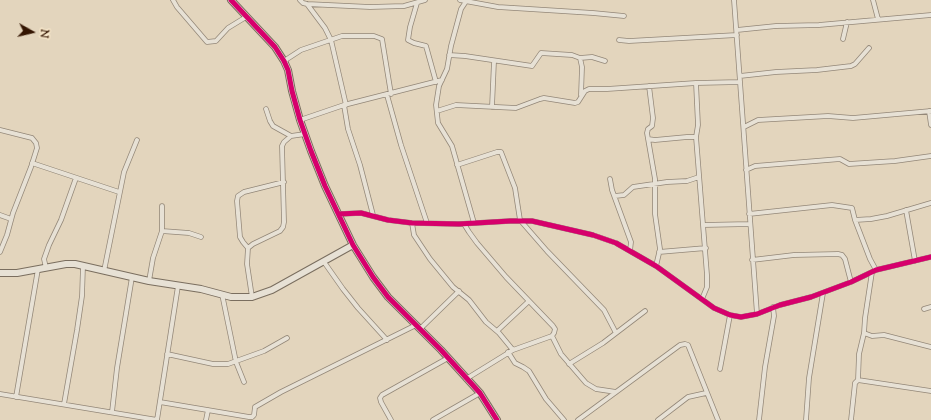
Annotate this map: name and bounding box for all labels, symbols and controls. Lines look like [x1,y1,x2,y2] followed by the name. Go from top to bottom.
[12,12,52,52] north arrow
[35,28,52,39] text: N

